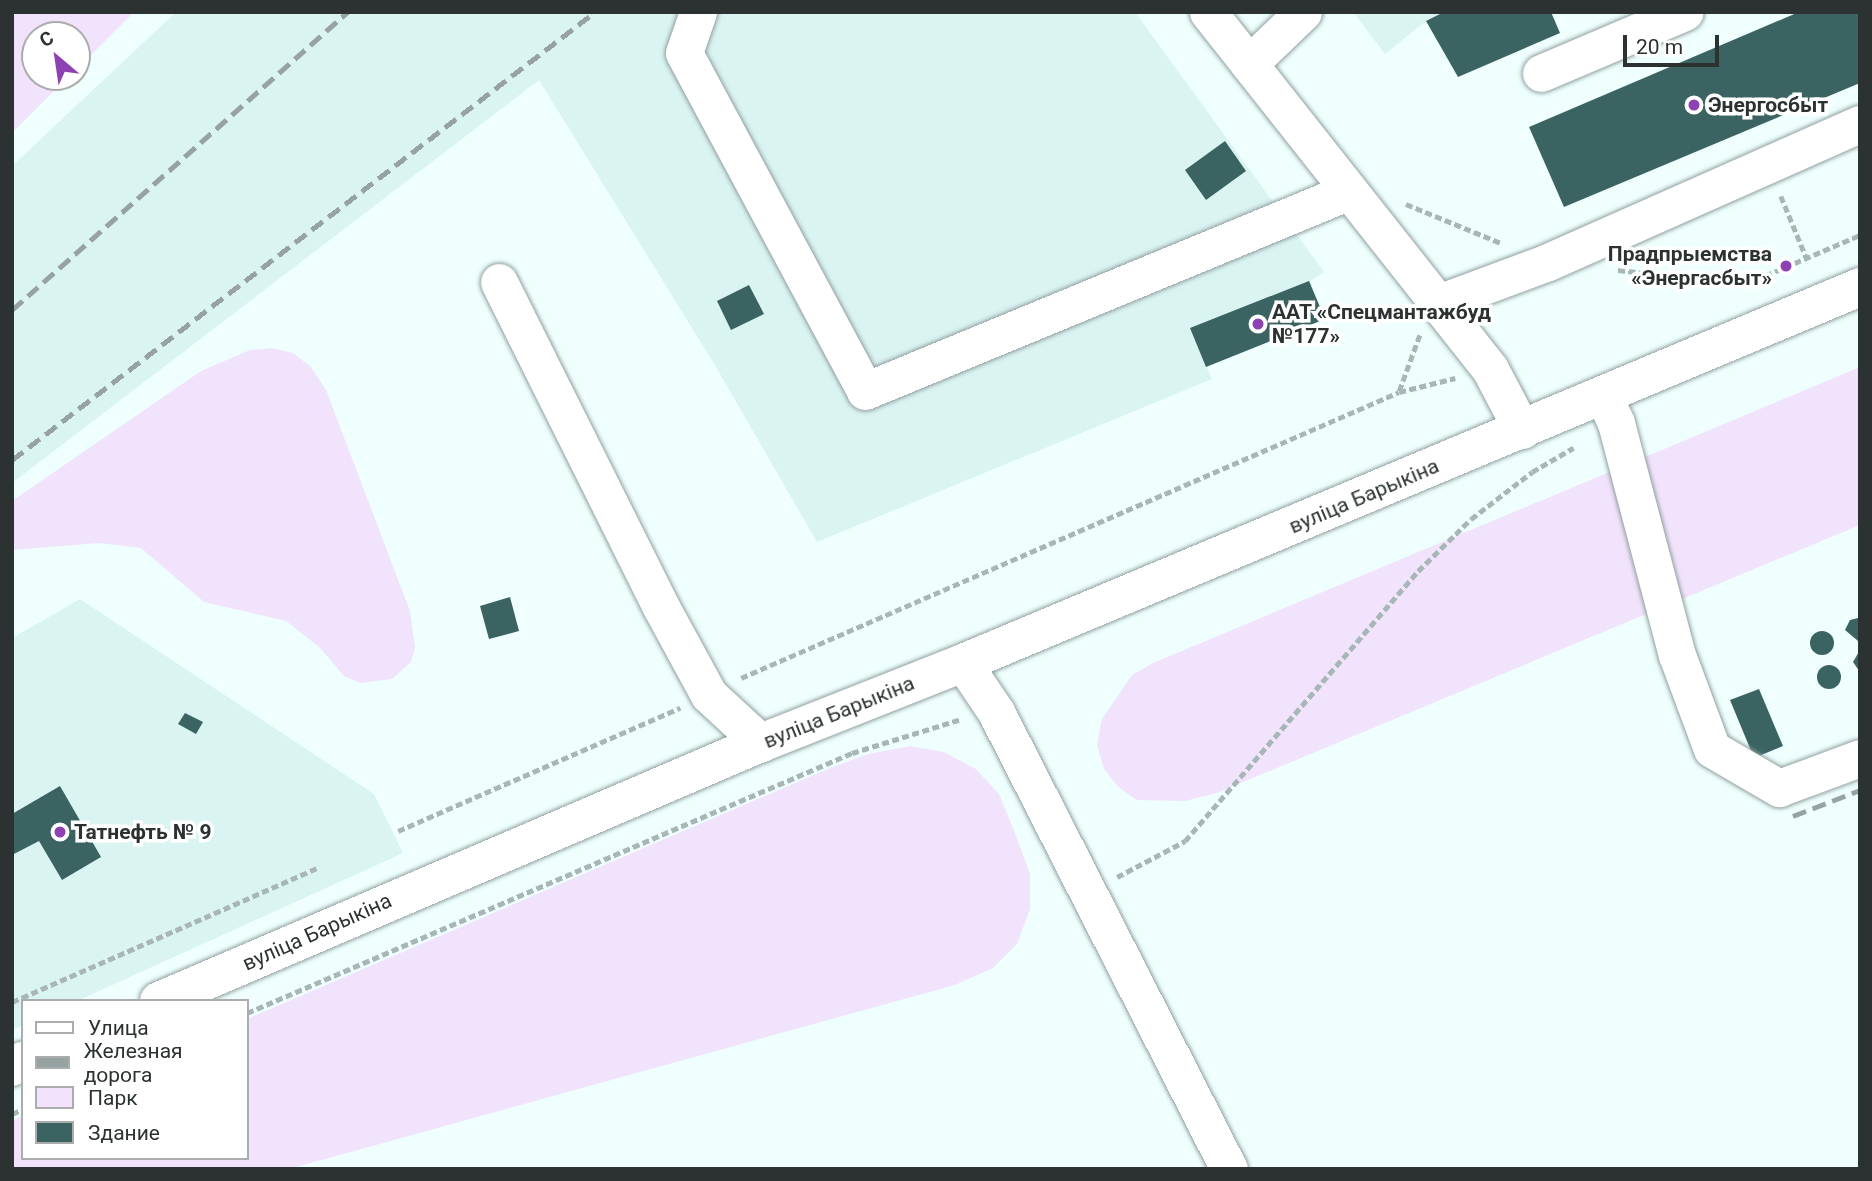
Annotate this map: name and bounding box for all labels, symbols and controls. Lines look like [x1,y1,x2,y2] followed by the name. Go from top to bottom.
[21,21,91,91] north arrow
[1627,21,1723,65] scale bar
[36,26,58,52] text: С
[1636,35,1683,59] text: 20 m
[1708,92,1828,118] place label: Энергосбыт
[1686,97,1702,113] marker: Энергосбыт
[1608,241,1772,291] place label: Прадпрыемства «Энергасбыт»
[1778,258,1794,274] marker: Прадпрыемства «Энергасбыт»
[1272,299,1492,349] place label: ААТ «Спецмантажбуд №177»
[1250,316,1266,332] marker: ААТ «Спецмантажбуд №177»
[1285,453,1443,539] street label: вуліца Барыкіна
[760,670,918,754] street label: вуліца Барыкіна
[74,819,211,845] place label: Татнефть № 9
[52,824,68,840] marker: Татнефть № 9
[239,888,395,976] street label: вуліца Барыкіна
[21,999,248,1160] legend
[88,1016,149,1040] text: Улица
[84,1039,183,1087] text: Железная дорога
[88,1086,138,1110] text: Парк
[88,1121,160,1145] text: Здание

